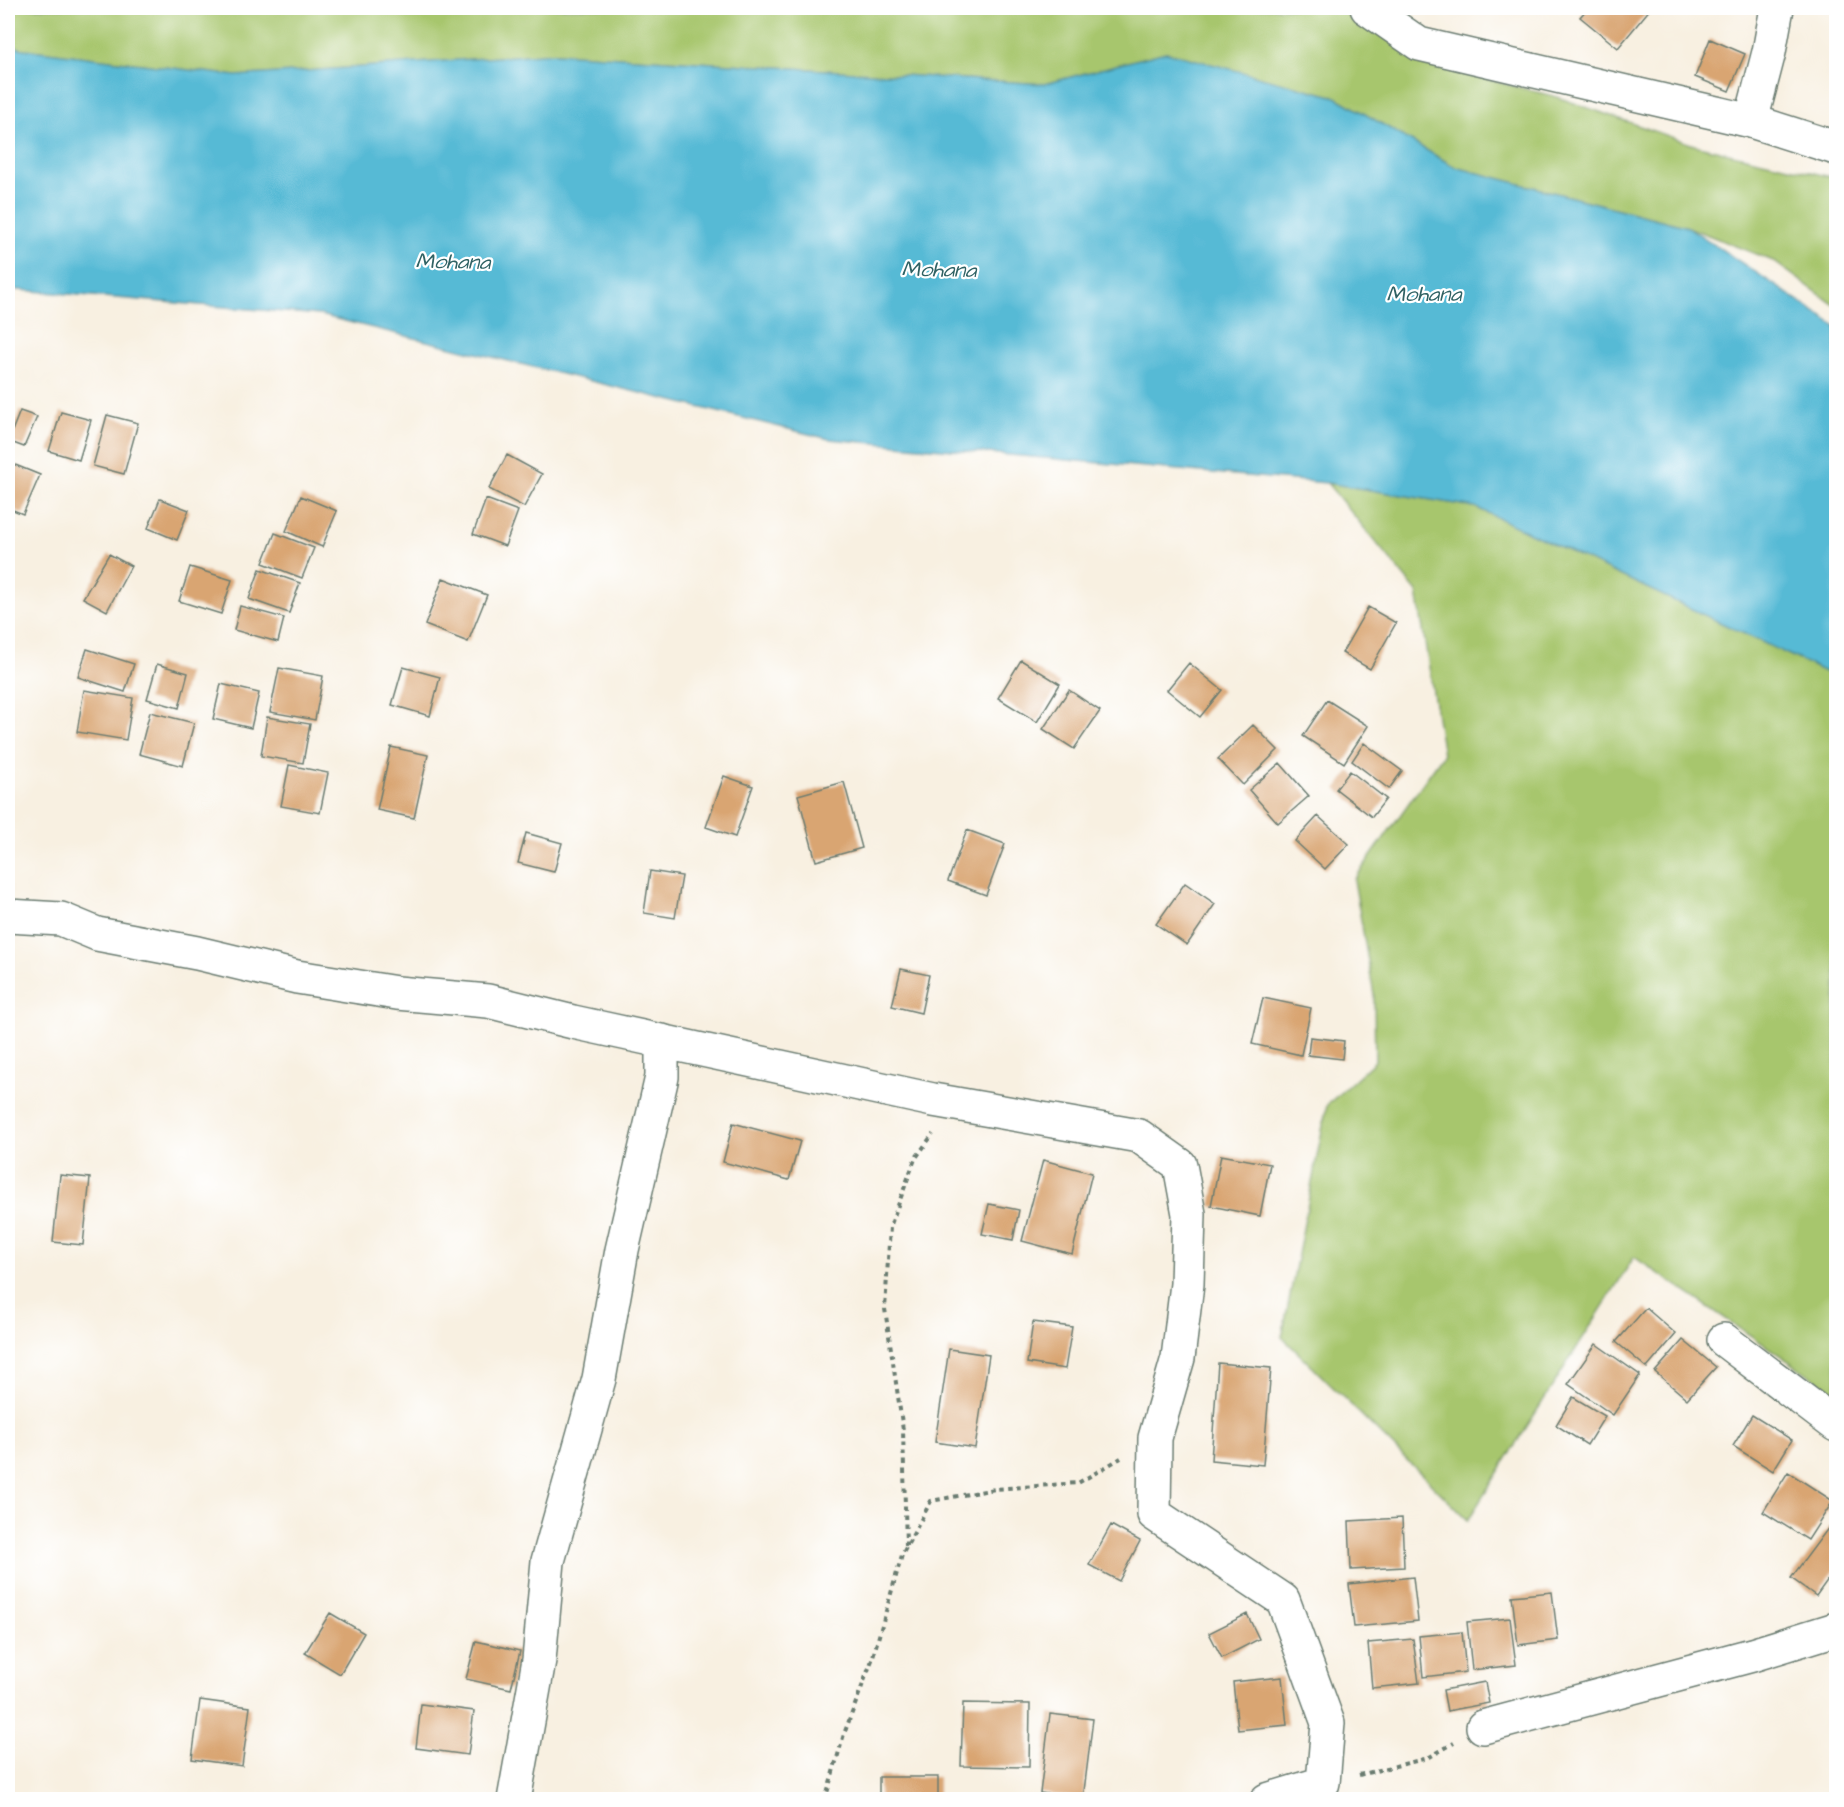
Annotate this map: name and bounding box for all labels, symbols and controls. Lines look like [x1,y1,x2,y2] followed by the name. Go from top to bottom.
[415,246,492,278] water label: Mohana
[901,254,978,286] water label: Mohana
[1387,279,1463,310] water label: Mohana

